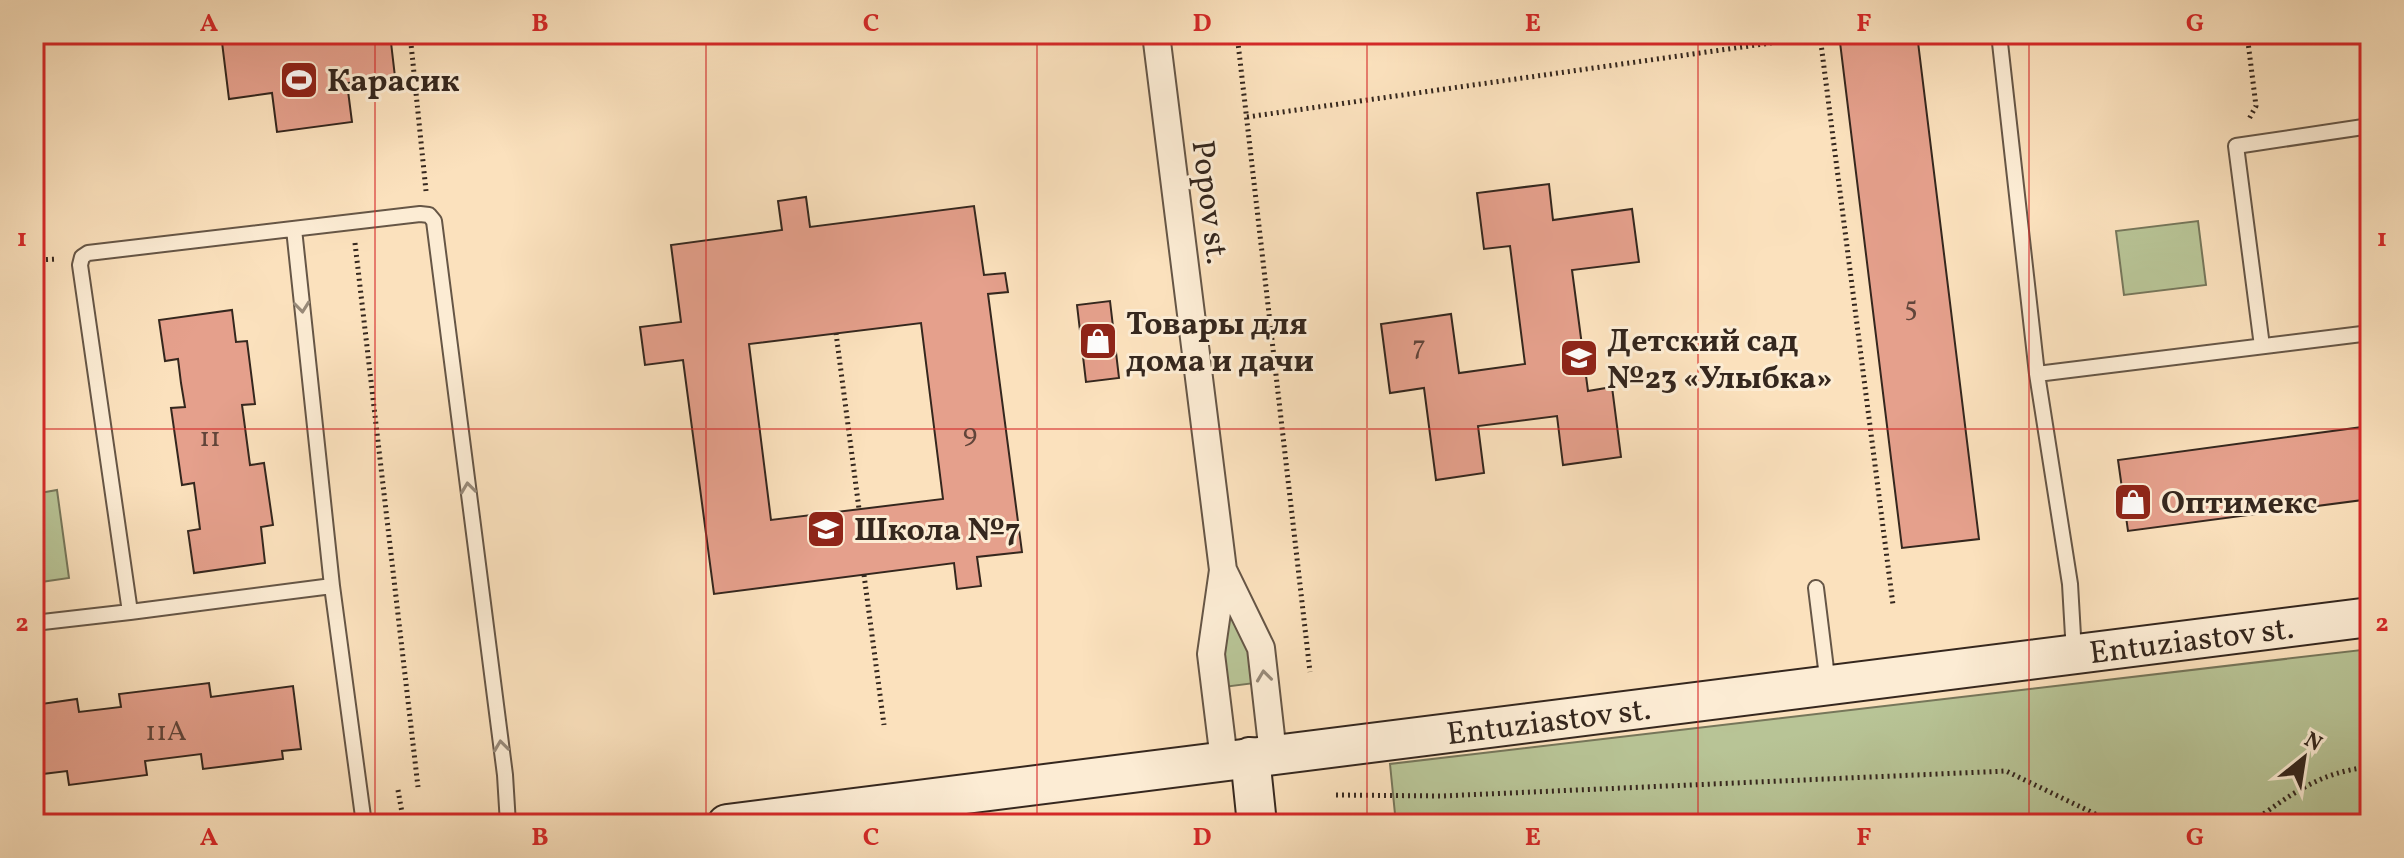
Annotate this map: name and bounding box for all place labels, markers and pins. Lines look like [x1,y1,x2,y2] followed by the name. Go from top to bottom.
[278,59,320,101] sports icon: Карасик
[327,61,460,105] place label: Карасик
[1126,304,1314,385] place label: Товары для дома и дачи
[1077,320,1119,362] shop icon: Товары для дома и дачи
[1607,321,1833,402] place label: Детский сад №23 «Улыбка»
[1558,337,1600,379] school or university icon: Детский сад №23 «Улыбка»
[2112,481,2154,523] shop icon: Оптимекс
[2161,483,2317,527] place label: Оптимекс
[805,508,847,550] school or university icon: Школа №7
[854,510,1020,554] place label: Школа №7

